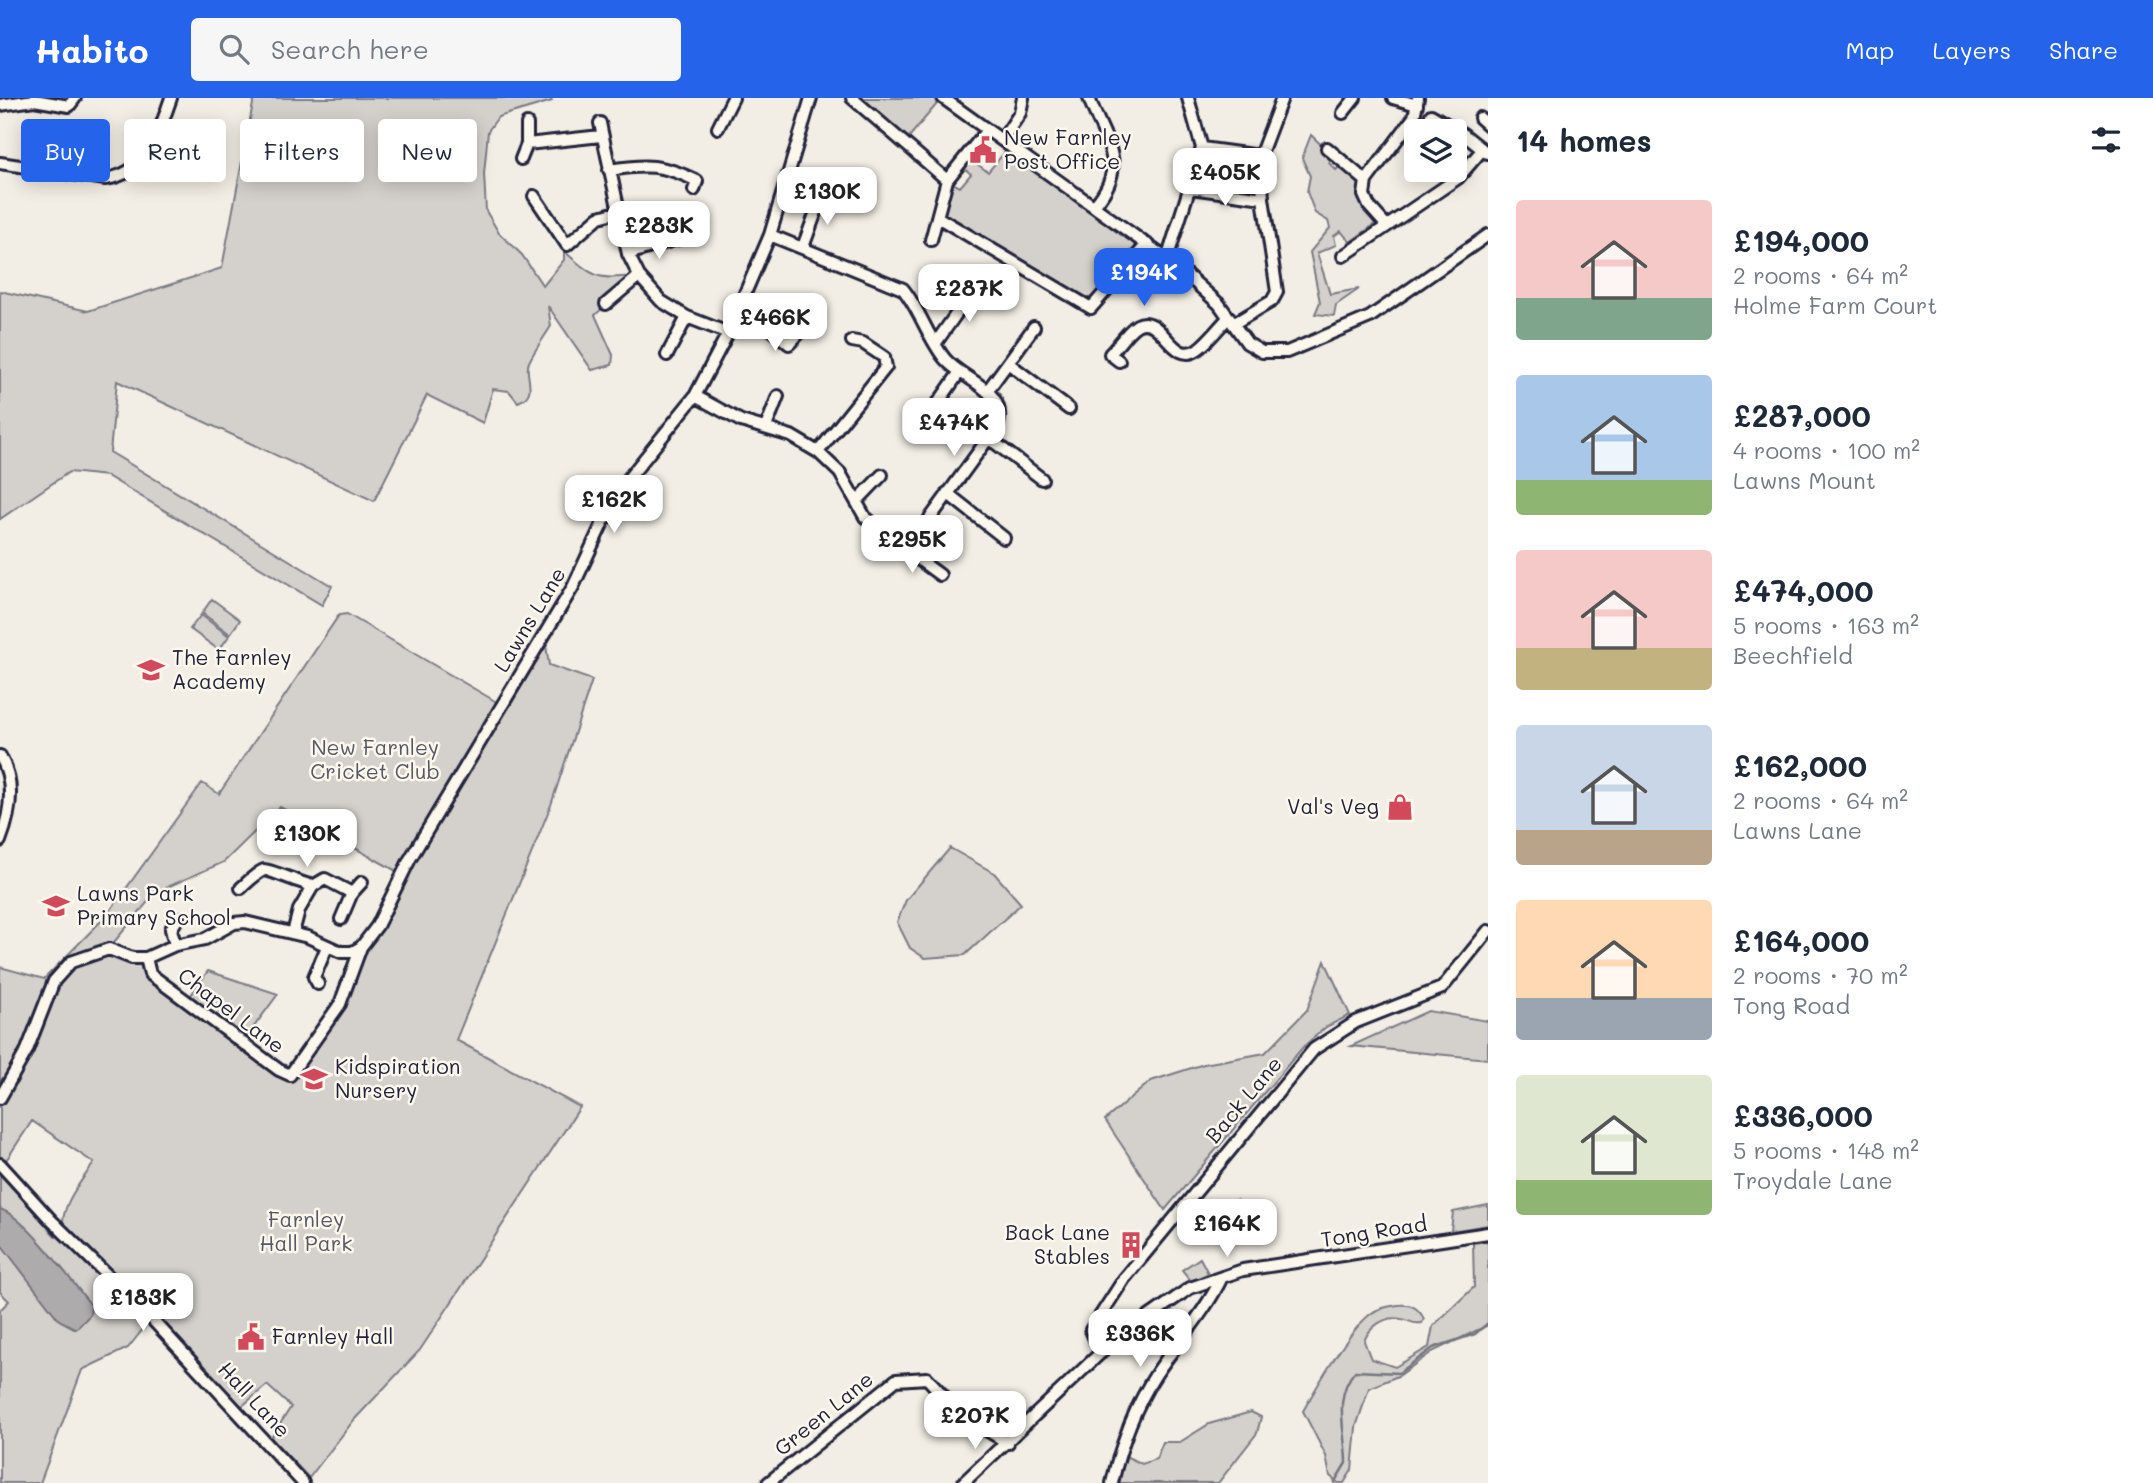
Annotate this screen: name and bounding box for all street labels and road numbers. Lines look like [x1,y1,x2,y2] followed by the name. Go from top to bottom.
[487,562,571,677] street label: Lawns Lane
[173,961,291,1059] street label: Chapel Lane
[1199,1050,1287,1148] street label: Back Lane
[1319,1209,1429,1252] street label: Tong Road
[213,1355,297,1443] street label: Hall Lane
[768,1365,878,1461] street label: Green Lane

